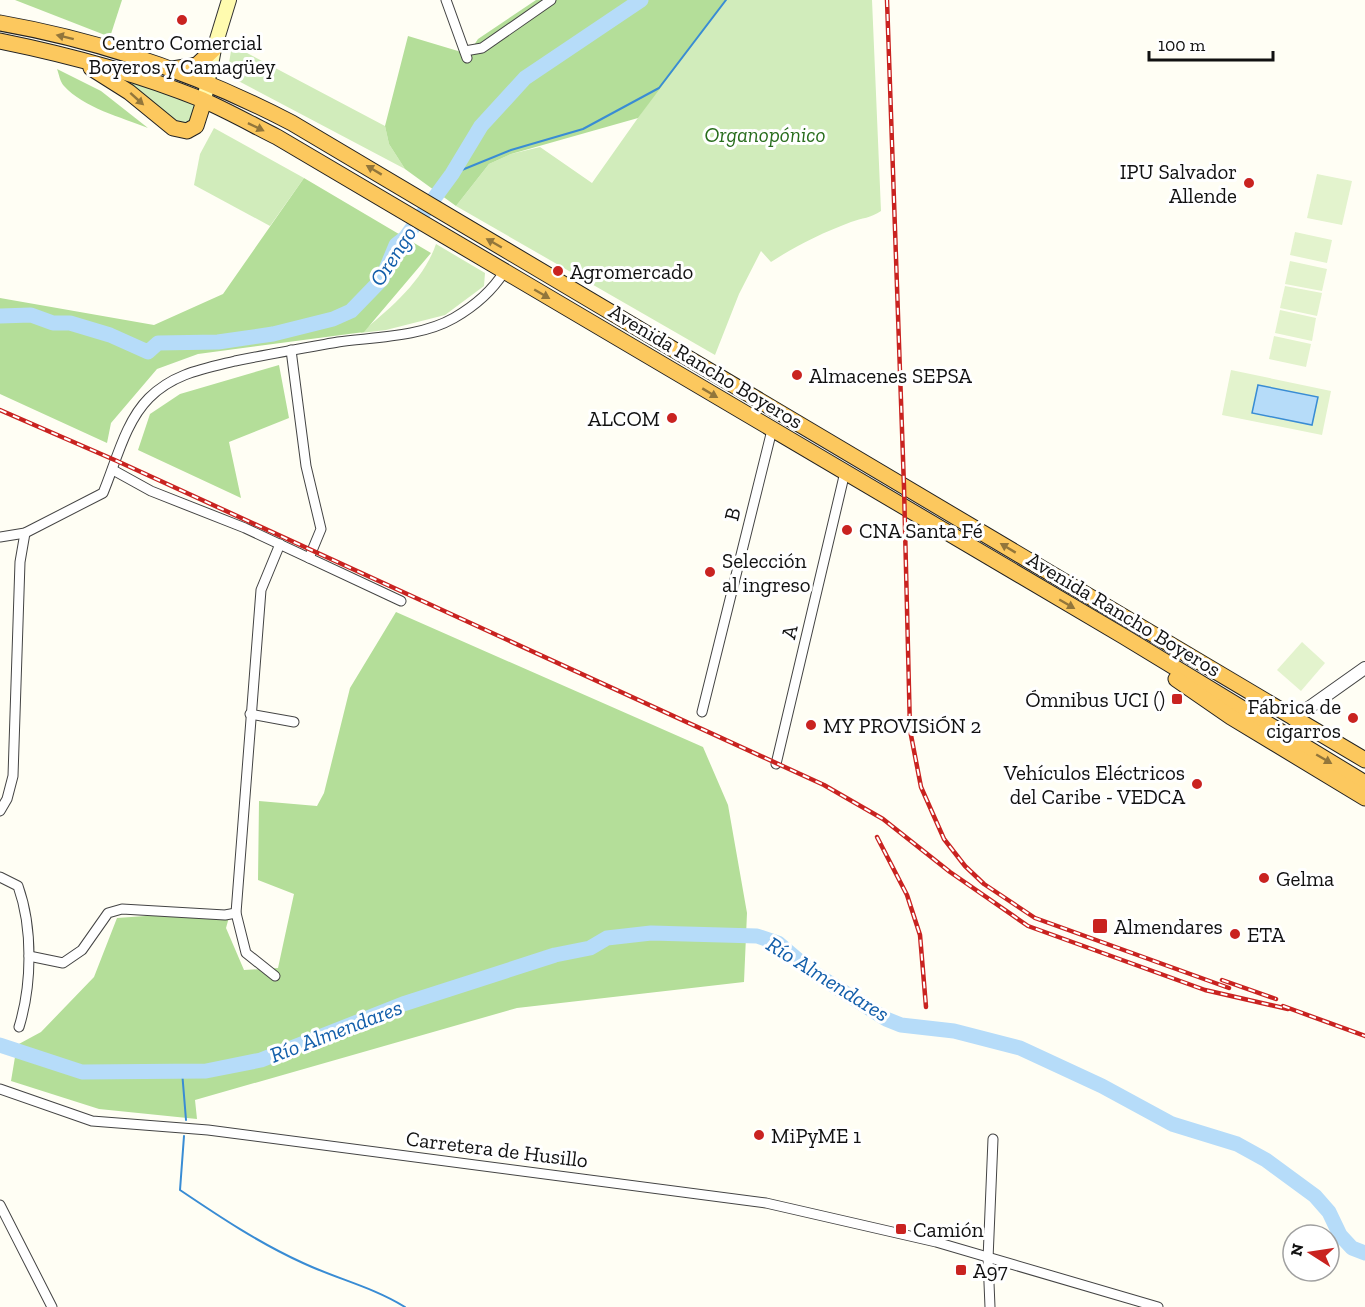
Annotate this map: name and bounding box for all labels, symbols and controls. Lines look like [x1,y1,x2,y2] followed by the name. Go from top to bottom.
[175,13,189,27] marker: Centro Comercial Boyeros y Camagüey
[1149,24,1274,62] scale bar
[88,30,276,79] place label: Centro Comercial Boyeros y Camagüey
[56,31,74,41] one-way arrow
[1158,34,1206,56] text: 100 m
[129,92,144,105] one-way arrow
[248,122,265,132] one-way arrow
[704,122,826,147] park label: Organopónico
[1120,159,1237,208] place label: IPU Salvador Allende
[366,165,382,176] one-way arrow
[1242,176,1256,190] marker: IPU Salvador Allende
[364,221,422,291] water label: Orengo
[486,238,502,249] one-way arrow
[570,259,693,284] place label: Agromercado
[551,264,565,278] marker: Agromercado
[534,289,551,299] one-way arrow
[605,298,807,434] street label: Avenida Rancho Boyeros
[809,363,972,388] place label: Almacenes SEPSA
[790,368,804,382] marker: Almacenes SEPSA
[702,388,719,398] one-way arrow
[588,406,660,431] place label: ALCOM
[665,411,679,425] marker: ALCOM
[718,505,746,523] street label: B
[859,518,983,543] place label: CNA Santa Fé
[840,523,854,537] marker: CNA Santa Fé
[1000,542,1016,553] one-way arrow
[1023,546,1225,682] street label: Avenida Rancho Boyeros
[722,548,811,597] place label: Selección al ingreso
[703,565,717,579] marker: Selección al ingreso
[1059,599,1076,609] one-way arrow
[775,622,803,641] street label: A
[1025,687,1165,712] place label: Ómnibus UCI ()
[1170,692,1184,706] marker: Ómnibus UCI ()
[1247,694,1341,743] place label: Fábrica de cigarros
[1346,711,1360,725] marker: Fábrica de cigarros
[823,713,981,738] place label: MY PROVISiÓN 2
[804,718,818,732] marker: MY PROVISiÓN 2
[1316,753,1332,764] one-way arrow
[1003,760,1185,809] place label: Vehículos Eléctricos del Caribe - VEDCA
[1190,777,1204,791] marker: Vehículos Eléctricos del Caribe - VEDCA
[1276,866,1334,891] place label: Gelma
[1257,871,1271,885] marker: Gelma
[1114,914,1223,939] place label: Almendares
[1091,917,1109,935] marker: Almendares
[1247,922,1285,947] place label: ETA
[1228,927,1242,941] marker: ETA
[762,931,894,1027] water label: Río Almendares
[266,993,406,1069] water label: Río Almendares
[771,1123,861,1148] place label: MiPyME 1
[405,1125,589,1173] street label: Carretera de Husillo
[752,1128,766,1142] marker: MiPyME 1
[913,1217,984,1242] place label: Camión
[894,1222,908,1236] marker: Camión
[1281,1223,1341,1283] north arrow
[1286,1242,1307,1258] text: N
[973,1258,1008,1283] place label: A97
[954,1263,968,1277] marker: A97

